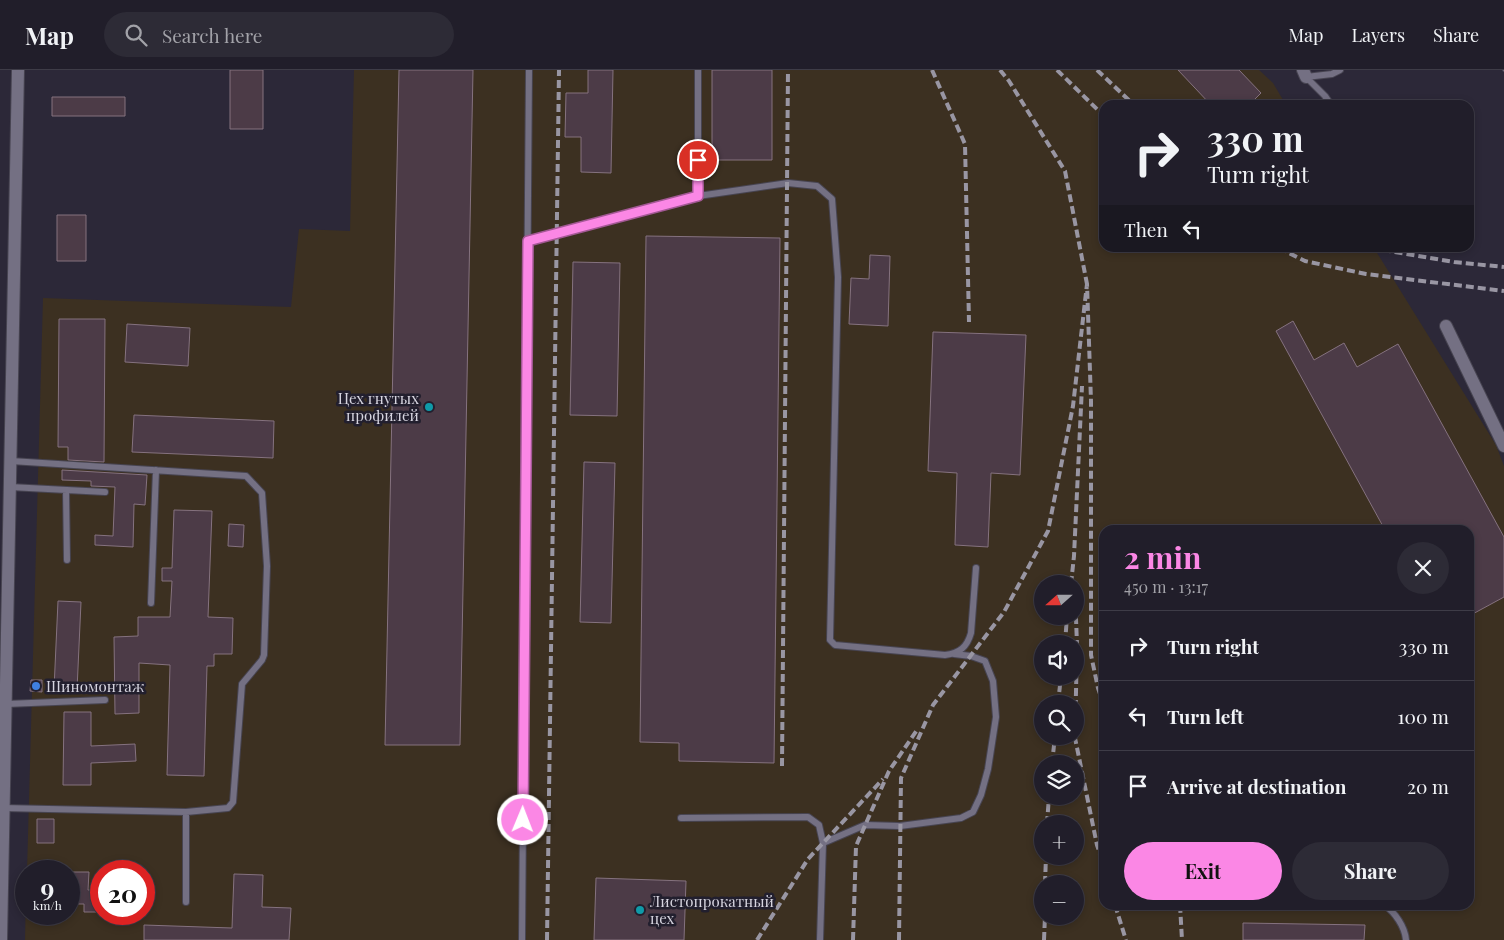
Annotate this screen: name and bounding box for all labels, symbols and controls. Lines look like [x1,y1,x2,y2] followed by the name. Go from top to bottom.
[104,12,454,57] search box
[25,19,74,51] text: Map
[122,21,150,49] icon: search
[162,22,262,48] text: Search here
[1288,23,1323,47] text: Map
[1351,23,1405,47] text: Layers
[1433,23,1479,47] text: Share
[1207,114,1304,161] text: 330 m
[1124,120,1189,185] icon: right
[677,139,719,181] pin
[684,146,712,174] icon: arrive
[1207,159,1309,189] text: Turn right
[1178,215,1206,243] icon: left
[1124,216,1168,242] text: Then
[338,388,419,425] place label: Цех гнутых профилей
[423,401,435,413] marker: Цех гнутых профилей
[1124,537,1201,577] text: 2 min
[1397,542,1449,594] button: close
[1034,575,1084,625] north arrow
[1034,575,1084,925] map controls
[1124,576,1208,597] text: 450 m · 13:17
[1124,632,1152,660] icon: right
[1167,633,1259,659] text: Turn right
[1399,633,1449,659] text: 330 m
[1034,635,1084,685] button: sound
[46,676,145,696] place label: Шиномонтаж
[30,680,42,692] marker: Шиномонтаж
[1034,695,1084,745] button: search
[1124,702,1152,730] icon: left
[1167,703,1244,729] text: Turn left
[1398,703,1449,729] text: 100 m
[1034,755,1084,805] button: layers
[1124,772,1152,800] icon: arrive
[1167,773,1347,799] text: Arrive at destination
[1407,773,1449,799] text: 20 m
[496,793,548,845] position arrow
[1034,815,1084,865] button: +
[1124,842,1282,900] button: Exit
[1292,842,1449,900] button: Share
[90,860,155,925] speed limit sign: 20
[41,870,54,903] text: 9
[1034,875,1084,925] button: −
[649,891,774,928] place label: Листопрокатный цех
[33,897,62,913] text: km/h
[634,904,646,916] marker: Листопрокатный цех

